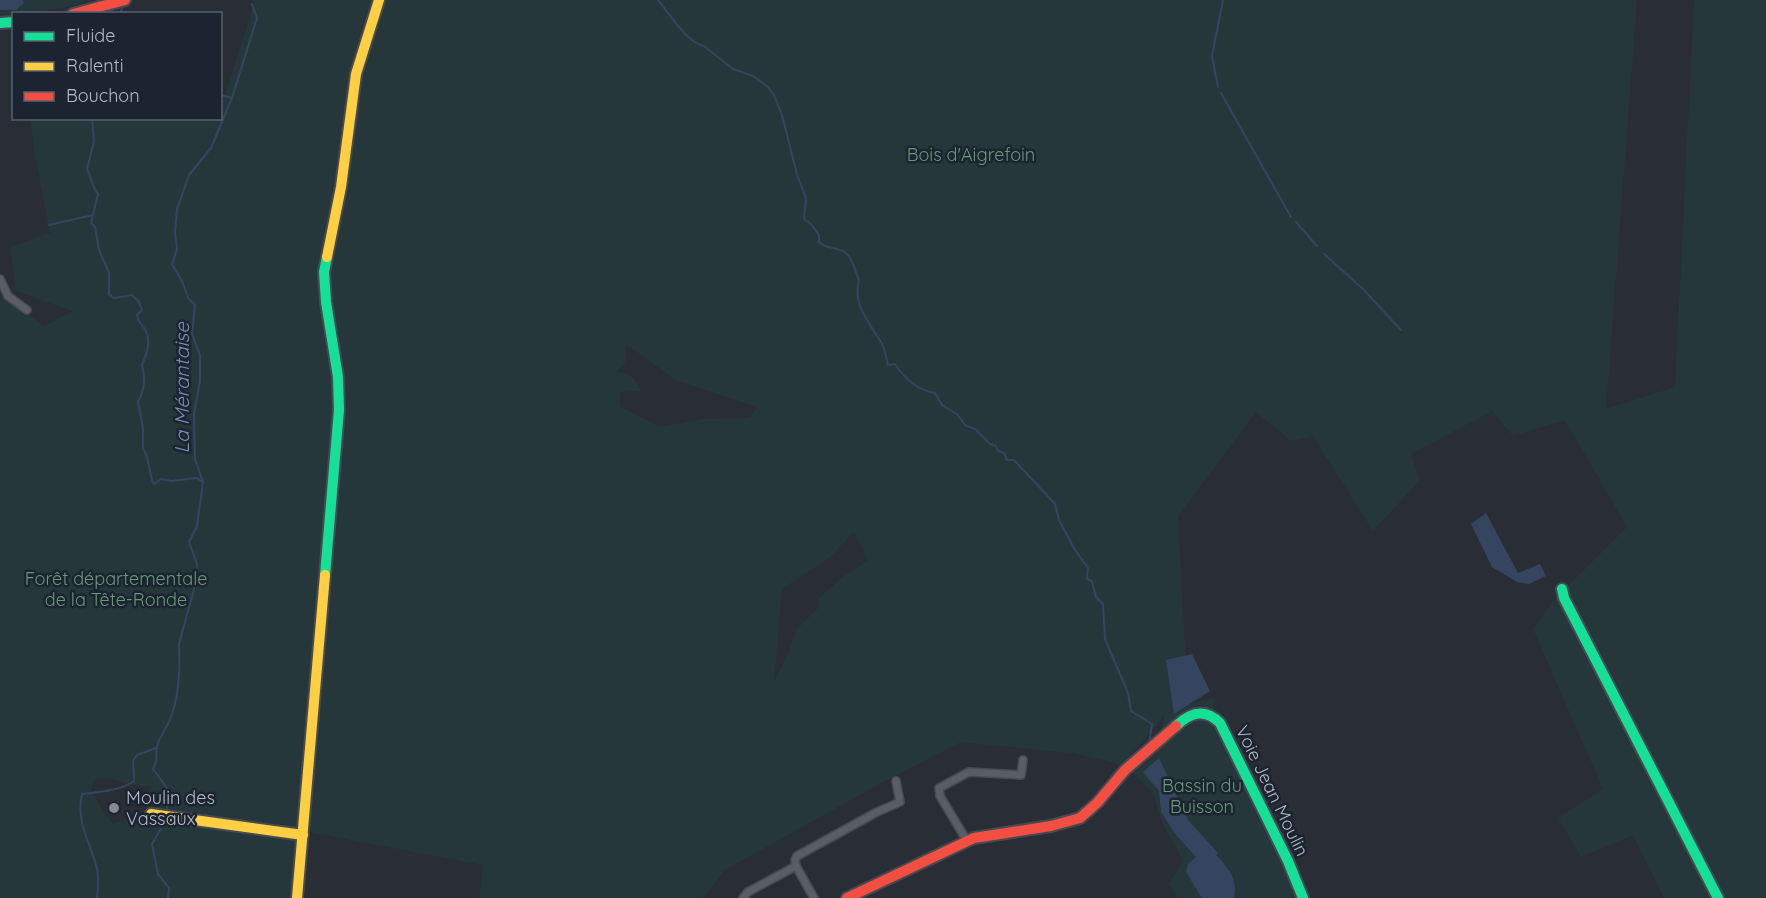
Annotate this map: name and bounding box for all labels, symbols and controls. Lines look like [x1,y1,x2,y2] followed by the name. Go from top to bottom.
[12,12,222,120] legend
[66,24,115,47] text: Fluide
[66,54,124,77] text: Ralenti
[66,84,140,107] text: Bouchon
[907,143,1035,166] park label: Bois d'Aigrefoin
[169,322,194,454] water label: La Mérantaise
[25,567,207,611] park label: Forêt départementale de la Tête-Ronde
[1231,722,1314,860] street label: Voie Jean Moulin
[1162,774,1242,818] park label: Bassin du Buisson
[126,786,215,830] place label: Moulin des Vassaux
[107,801,121,815] marker: Moulin des Vassaux

